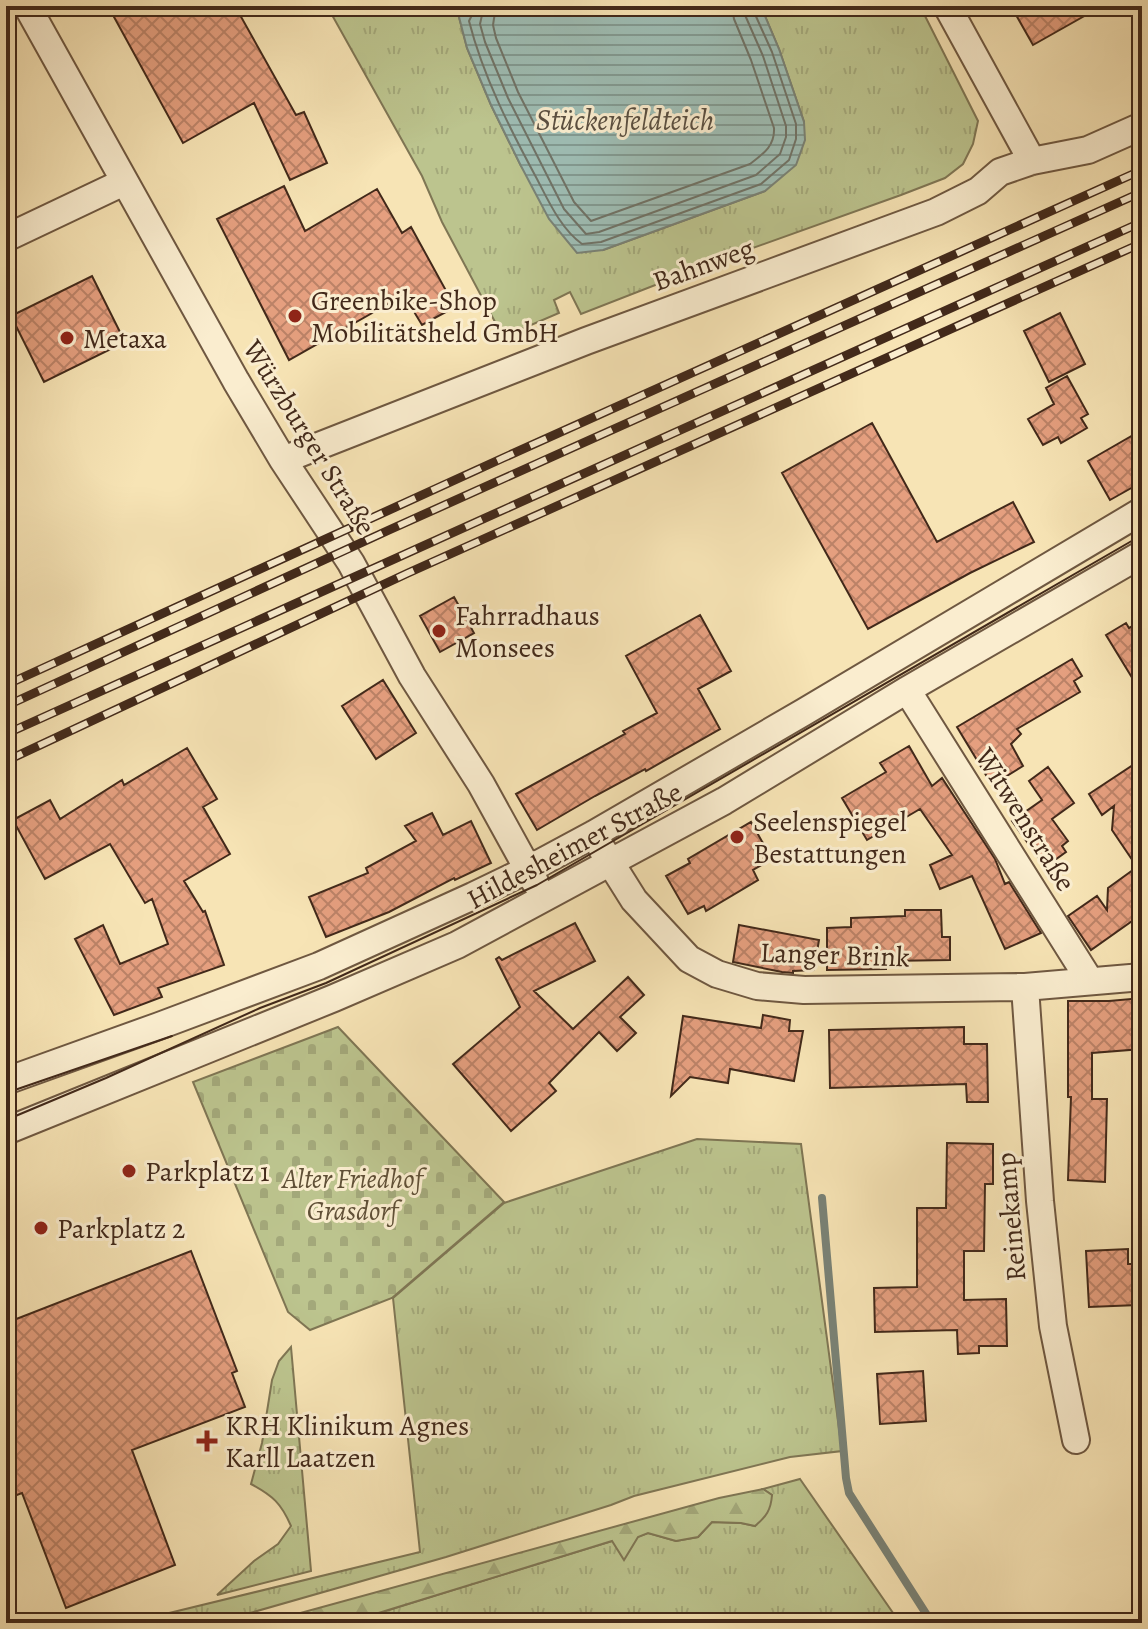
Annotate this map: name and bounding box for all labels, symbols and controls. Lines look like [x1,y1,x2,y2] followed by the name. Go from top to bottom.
[536,100,714,140] water label: Stückenfeldteich
[647,229,759,301] street label: Bahnweg
[311,282,559,352] place label: Greenbike-Shop Mobilitätsheld GmbH
[286,307,304,325] marker: Greenbike-Shop Mobilitätsheld GmbH
[83,320,167,358] place label: Metaxa
[58,329,76,347] marker: Metaxa
[233,332,384,542] street label: Würzburger Straße
[455,597,600,667] place label: Fahrradhaus Monsees
[430,622,448,640] marker: Fahrradhaus Monsees
[965,740,1084,898] street label: Witwenstraße
[460,773,689,919] street label: Hildesheimer Straße
[753,803,907,873] place label: Seelenspiegel Bestattungen
[728,828,746,846] marker: Seelenspiegel Bestattungen
[759,933,911,977] street label: Langer Brink
[986,1151,1036,1283] street label: Reinekamp
[145,1153,269,1191] place label: Parkplatz 1
[280,1160,428,1230] park label: Alter Friedhof Grasdorf
[120,1162,138,1180] marker: Parkplatz 1
[57,1210,185,1248] place label: Parkplatz 2
[32,1219,50,1237] marker: Parkplatz 2
[225,1407,469,1477] place label: KRH Klinikum Agnes Karll Laatzen
[196,1430,218,1452] marker: KRH Klinikum Agnes Karll Laatzen

